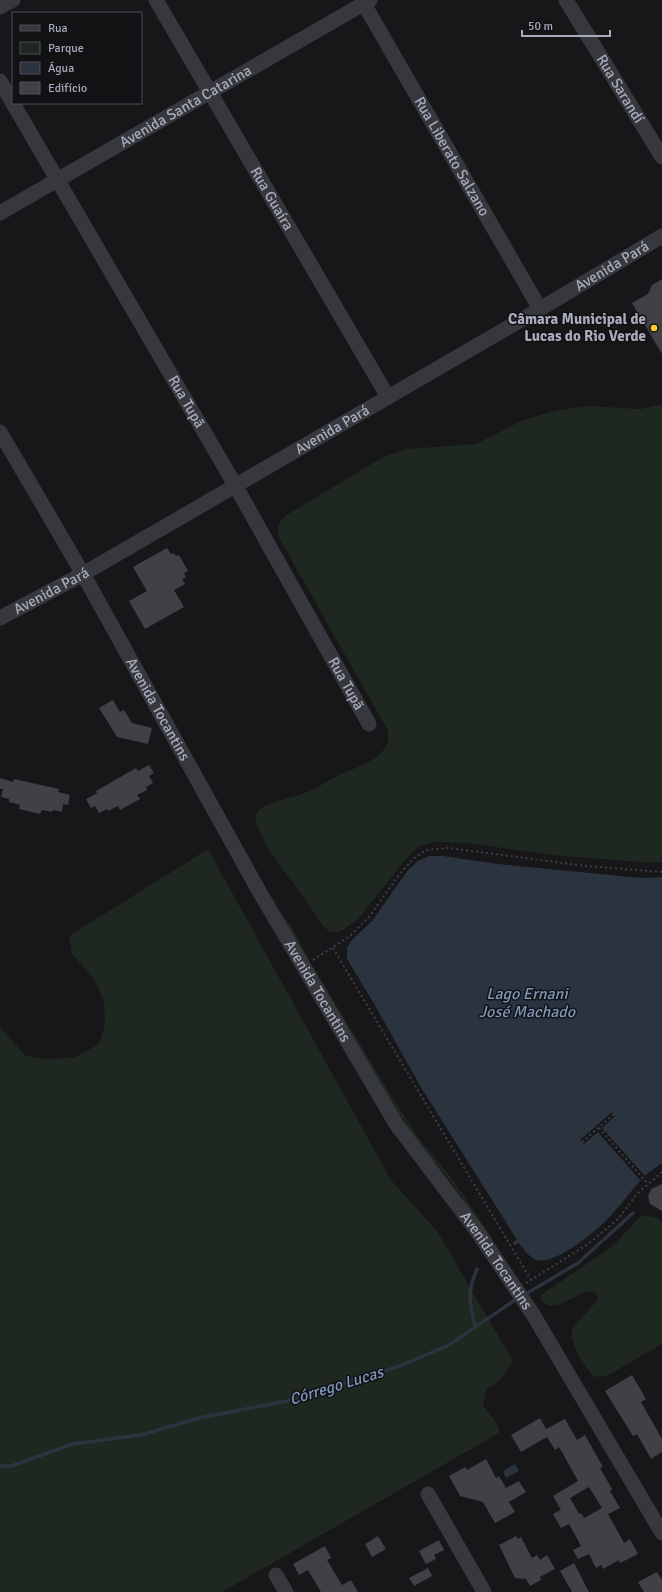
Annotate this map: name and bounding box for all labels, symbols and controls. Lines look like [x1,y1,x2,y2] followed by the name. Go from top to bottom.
[12,12,142,104] legend
[522,12,610,38] scale bar
[528,19,553,34] text: 50 m
[48,21,68,36] text: Rua
[48,41,84,56] text: Parque
[592,51,648,126] street label: Rua Sarandí
[48,61,74,76] text: Água
[116,61,255,151] street label: Avenida Santa Catarina
[48,81,87,96] text: Edifício
[410,93,494,220] street label: Rua Liberato Salzano
[247,164,298,234] street label: Rua Guaíra
[572,237,652,295] street label: Avenida Pará
[508,310,646,345] place label: Câmara Municipal de Lucas do Rio Verde
[649,323,659,333] marker: Câmara Municipal de Lucas do Rio Verde
[164,372,209,431] street label: Rua Tupã
[292,401,373,458] street label: Avenida Pará
[10,563,92,618] street label: Avenida Pará
[122,654,194,764] street label: Avenida Tocantins
[324,654,368,713] street label: Rua Tupã
[281,937,355,1046] street label: Avenida Tocantins
[479,984,576,1022] water label: Lago Ernani José Machado
[456,1208,537,1314] street label: Avenida Tocantins
[287,1362,387,1410] water label: Córrego Lucas

